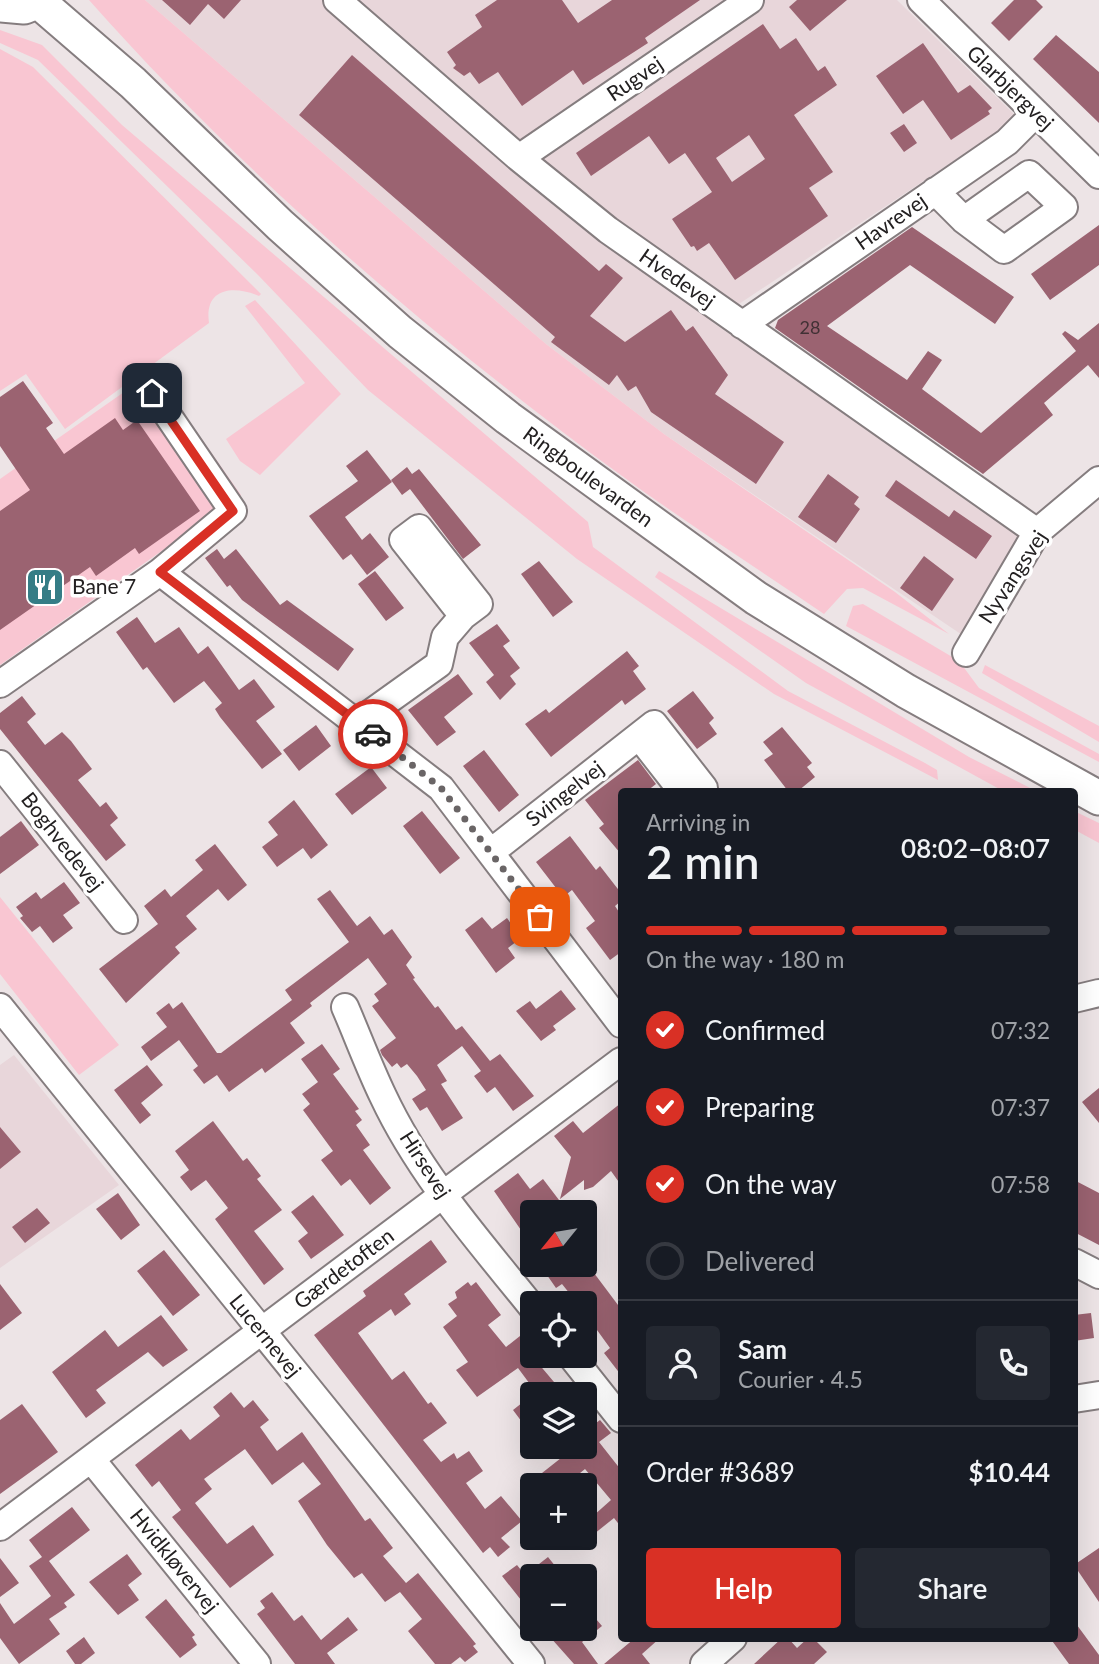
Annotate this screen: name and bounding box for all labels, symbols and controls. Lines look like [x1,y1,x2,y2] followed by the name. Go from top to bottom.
[962,39,1060,135] street label: Glarbjergvej
[601,50,667,105] street label: Rugvej
[850,187,931,254] street label: Havrevej
[635,243,721,313] street label: Hvedevej
[800,316,820,338] house number: 28
[122,363,182,423] pin
[133,374,171,412] icon: home
[519,420,659,531] street label: Ringboulevarden
[972,525,1051,627] street label: Nyvangsvej
[24,566,66,608] restaurant icon: Bane 7
[72,573,136,598] place label: Bane 7
[338,699,408,769] courier
[354,715,392,753] icon: car
[520,755,608,831] street label: Svingelvej
[17,787,110,896] street label: Boghvedevej
[646,808,750,836] text: Arriving in
[901,832,1050,864] text: 08:02–08:07
[646,834,760,889] text: 2 min
[510,887,570,947] pin
[521,898,559,936] icon: bag
[646,945,845,973] text: On the way · 180 m
[646,1011,684,1049] icon: check
[705,1014,825,1046] text: Confirmed
[991,1016,1050,1044] text: 07:32
[646,1088,684,1126] icon: check
[705,1091,814,1123] text: Preparing
[991,1093,1050,1121] text: 07:37
[395,1126,457,1202] street label: Hirsevej
[646,1165,684,1203] icon: check
[705,1168,837,1200] text: On the way
[991,1170,1050,1198] text: 07:58
[520,1200,597,1278] north arrow
[520,1200,597,1641] map controls
[288,1222,398,1313] street label: Gærdetoften
[705,1245,815,1277] text: Delivered
[225,1288,307,1382] street label: Lucernevej
[520,1291,597,1368] button: locate
[646,1326,720,1400] button: person
[976,1326,1050,1400] button: phone
[738,1333,787,1365] text: Sam
[738,1365,863,1393] text: Courier · 4.5
[520,1382,597,1459] button: layers
[646,1456,795,1488] text: Order #3689
[968,1456,1050,1488] text: $10.44
[520,1473,597,1550] button: +
[126,1503,225,1617] street label: Hvidkløvervej
[646,1548,841,1628] button: Help
[855,1548,1050,1628] button: Share
[520,1564,597,1641] button: −

